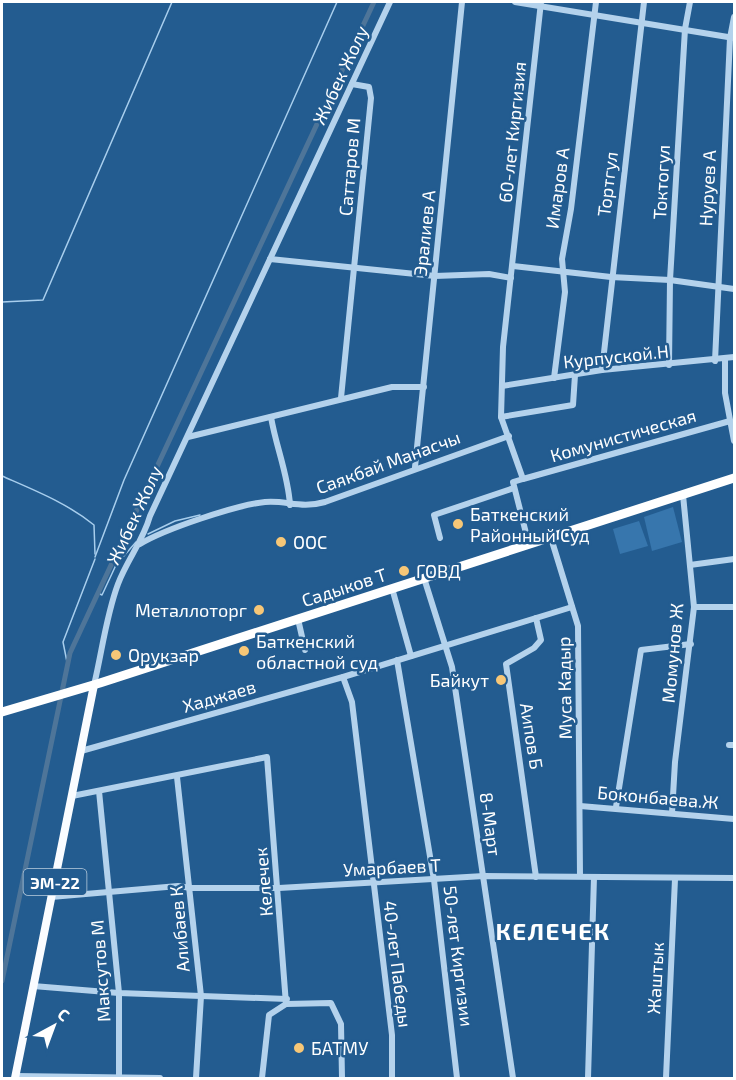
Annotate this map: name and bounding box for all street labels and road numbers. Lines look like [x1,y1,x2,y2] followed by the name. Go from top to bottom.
[307,22,373,128] street label: Жибек Жолу
[494,60,530,204] street label: 60-лет Киргизия
[334,117,364,217] street label: Саттаров М
[648,144,674,220] street label: Токтогул
[540,145,574,230] street label: Имаров А
[694,148,720,227] street label: Нуруев А
[592,150,622,218] street label: Тортгул
[409,188,440,277] street label: Эралиев А
[562,340,670,372] street label: Курпуской.Н
[547,404,699,466] street label: Комунистическая
[313,426,463,498] street label: Саякбай Манасчы
[101,462,167,568] street label: Жибек Жолу
[299,563,390,611] street label: Садыков Т
[657,602,687,704] street label: Момунов Ж
[552,636,576,740] street label: Муса Кадыр
[180,675,258,717] street label: Хаджаев
[516,701,548,771] street label: Аипов Б
[596,781,720,813] street label: Боконбаева.Ж
[476,791,506,857] street label: 8-Март
[249,846,277,917] street label: Келечек
[343,853,442,881] street label: Умарбаев Т
[23,869,86,895] road number: ЭМ-22
[439,884,479,1028] street label: 50-лет Киргизии
[164,885,194,973] street label: Алибаев К
[379,899,417,1029] street label: 40-лет Пабеды
[85,919,115,1023] street label: Максутов М
[642,941,668,1015] street label: Жаштык

